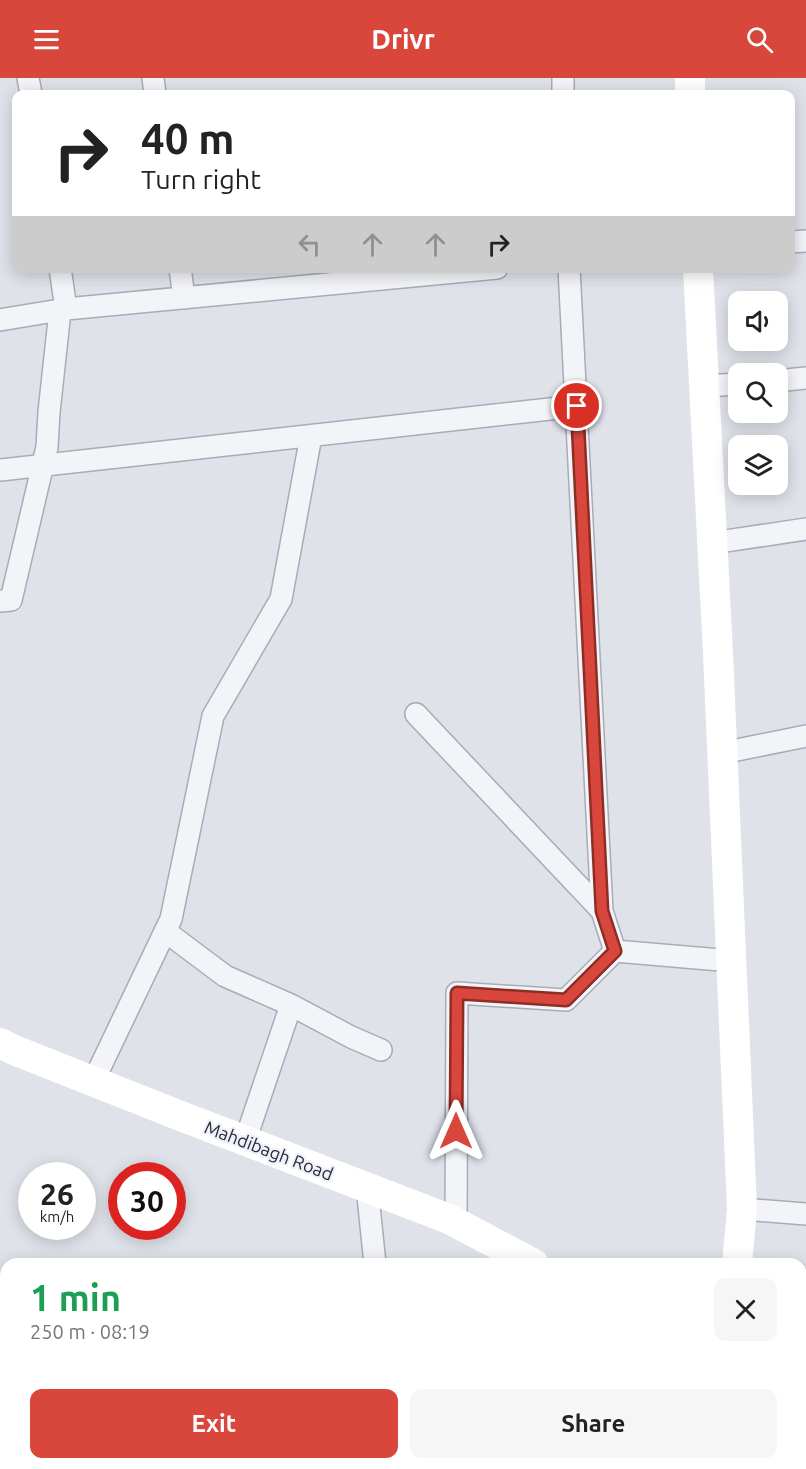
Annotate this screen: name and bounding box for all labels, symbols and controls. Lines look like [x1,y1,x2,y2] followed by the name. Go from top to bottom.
[30,23,63,56] icon: menu
[743,23,776,56] icon: search
[371,24,435,54] text: Drivr
[42,114,120,192] icon: right
[141,115,235,162] text: 40 m
[141,164,261,194] text: Turn right
[293,228,326,261] icon: left
[356,228,389,261] icon: ahead
[419,228,452,261] icon: ahead
[482,228,515,261] icon: right
[728,291,788,495] map controls
[728,291,788,351] button: sound
[728,363,788,423] button: search
[551,380,602,431] pin
[560,389,593,422] icon: arrive
[728,435,788,495] button: layers
[424,1099,488,1163] position arrow
[202,1116,336,1184] street label: Mahdibagh Road
[108,1162,186,1240] speed limit sign: 30
[40,1177,74,1211] text: 26
[40,1208,74,1225] text: km/h
[30,1277,121,1318] text: 1 min
[714,1278,777,1341] button: close
[30,1320,150,1343] text: 250 m · 08:19
[30,1389,398,1458] button: Exit
[410,1389,777,1458] button: Share

